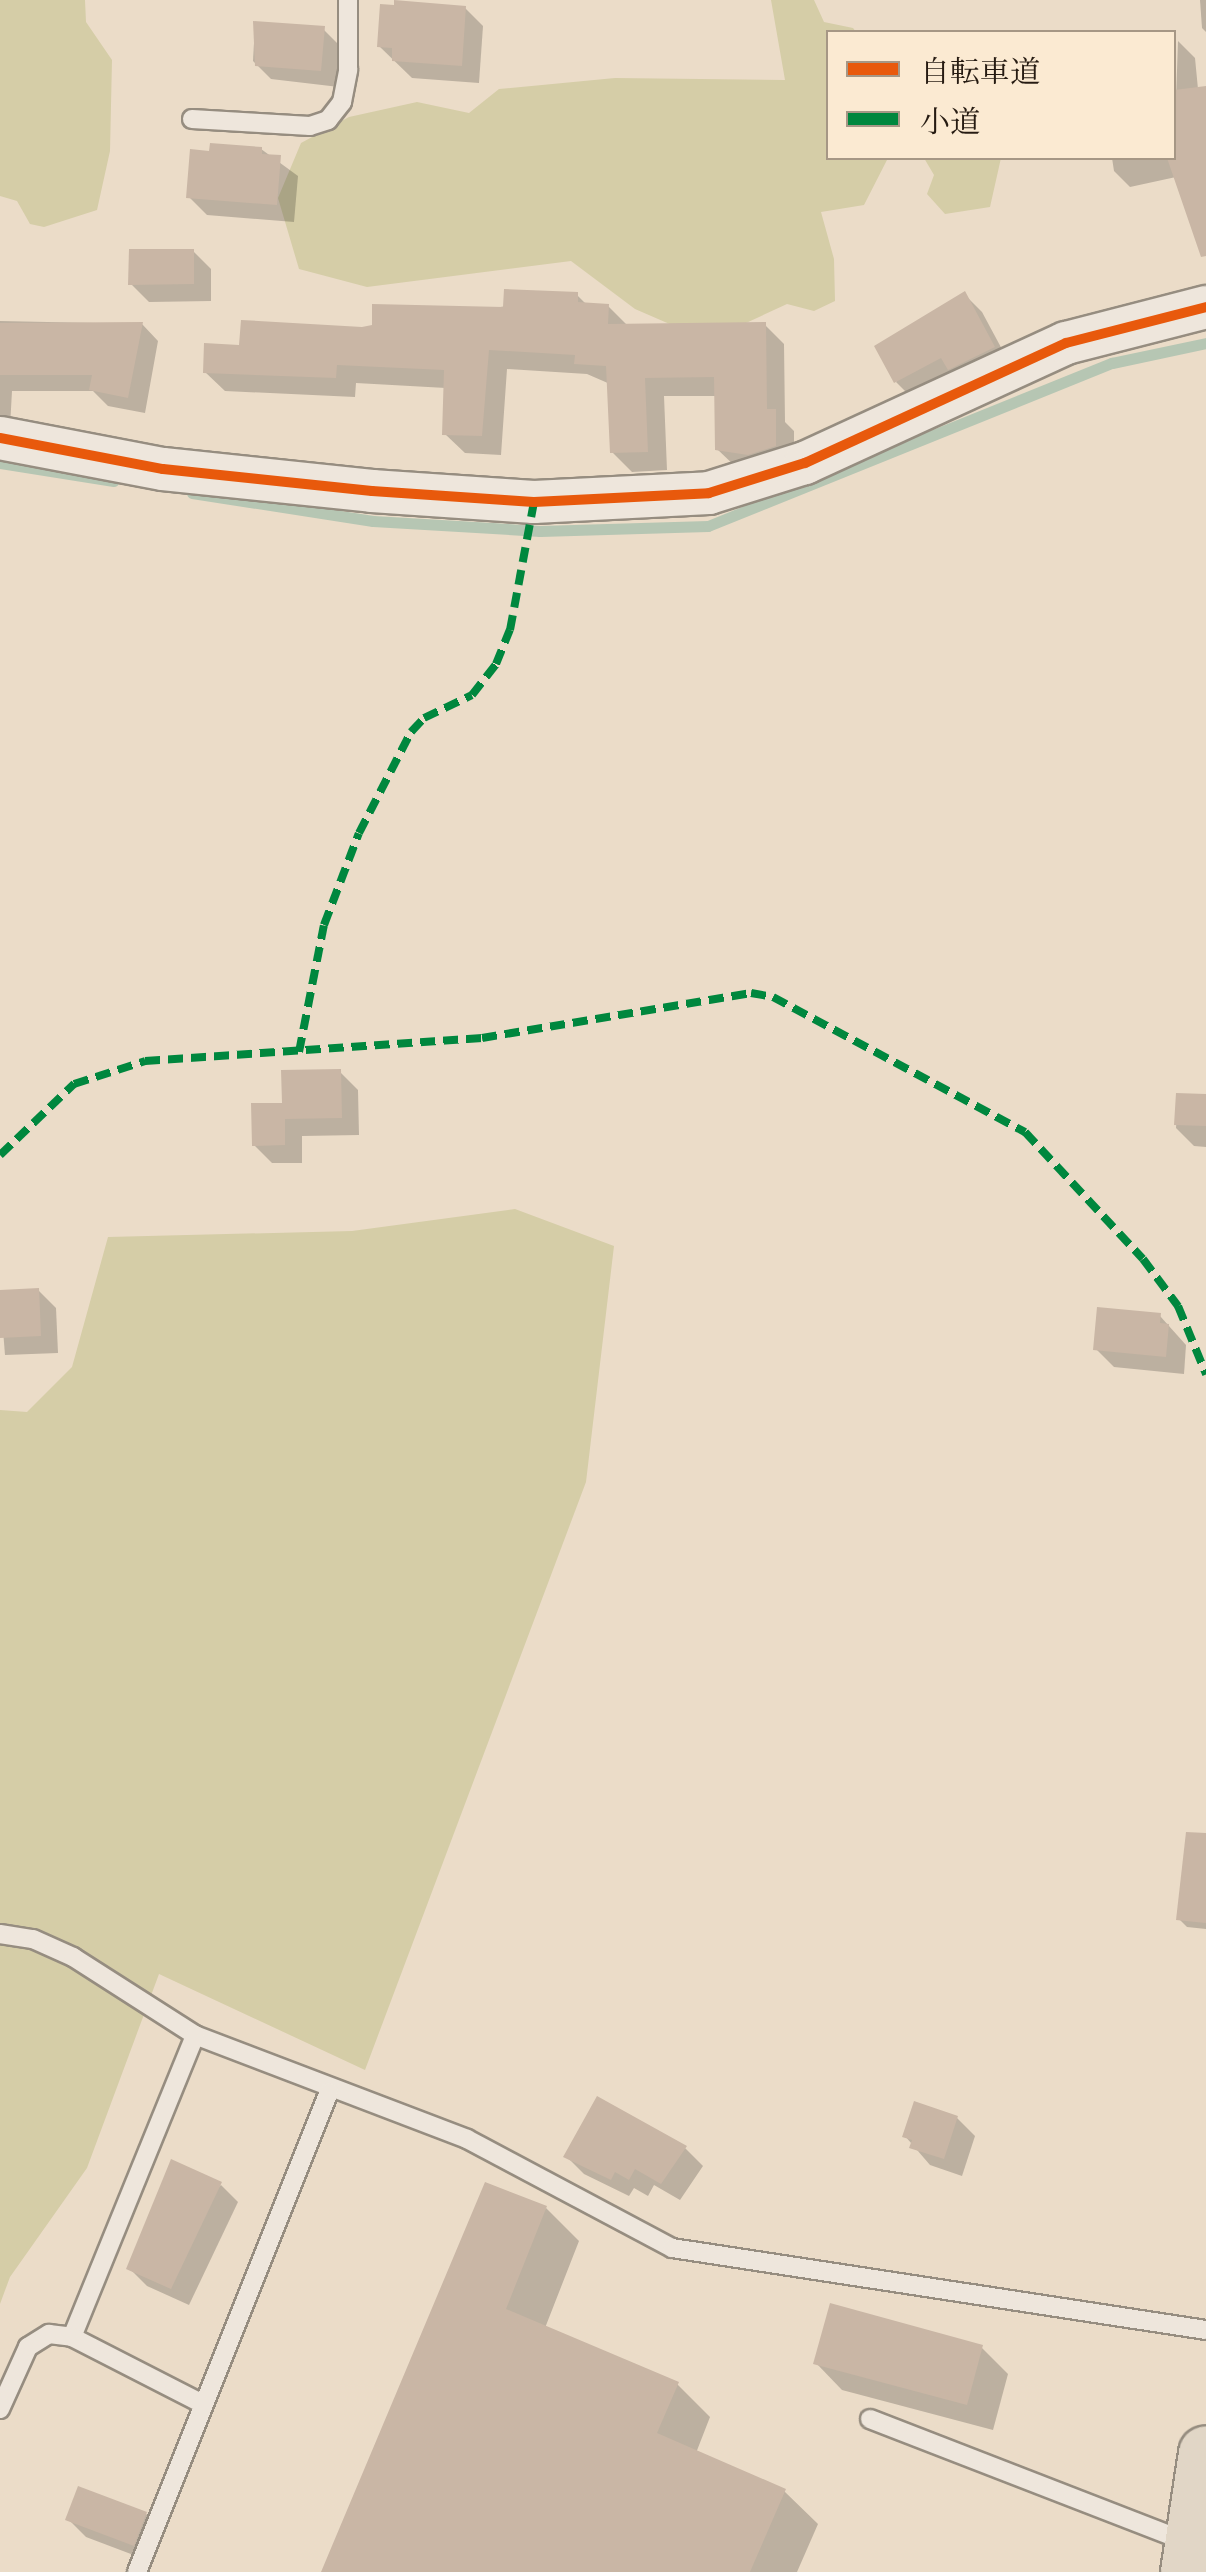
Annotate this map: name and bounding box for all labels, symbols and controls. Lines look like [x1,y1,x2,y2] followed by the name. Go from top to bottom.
[826,30,1176,160] legend
[920,54,1040,90] text: 自転車道
[920,104,980,140] text: 小道

